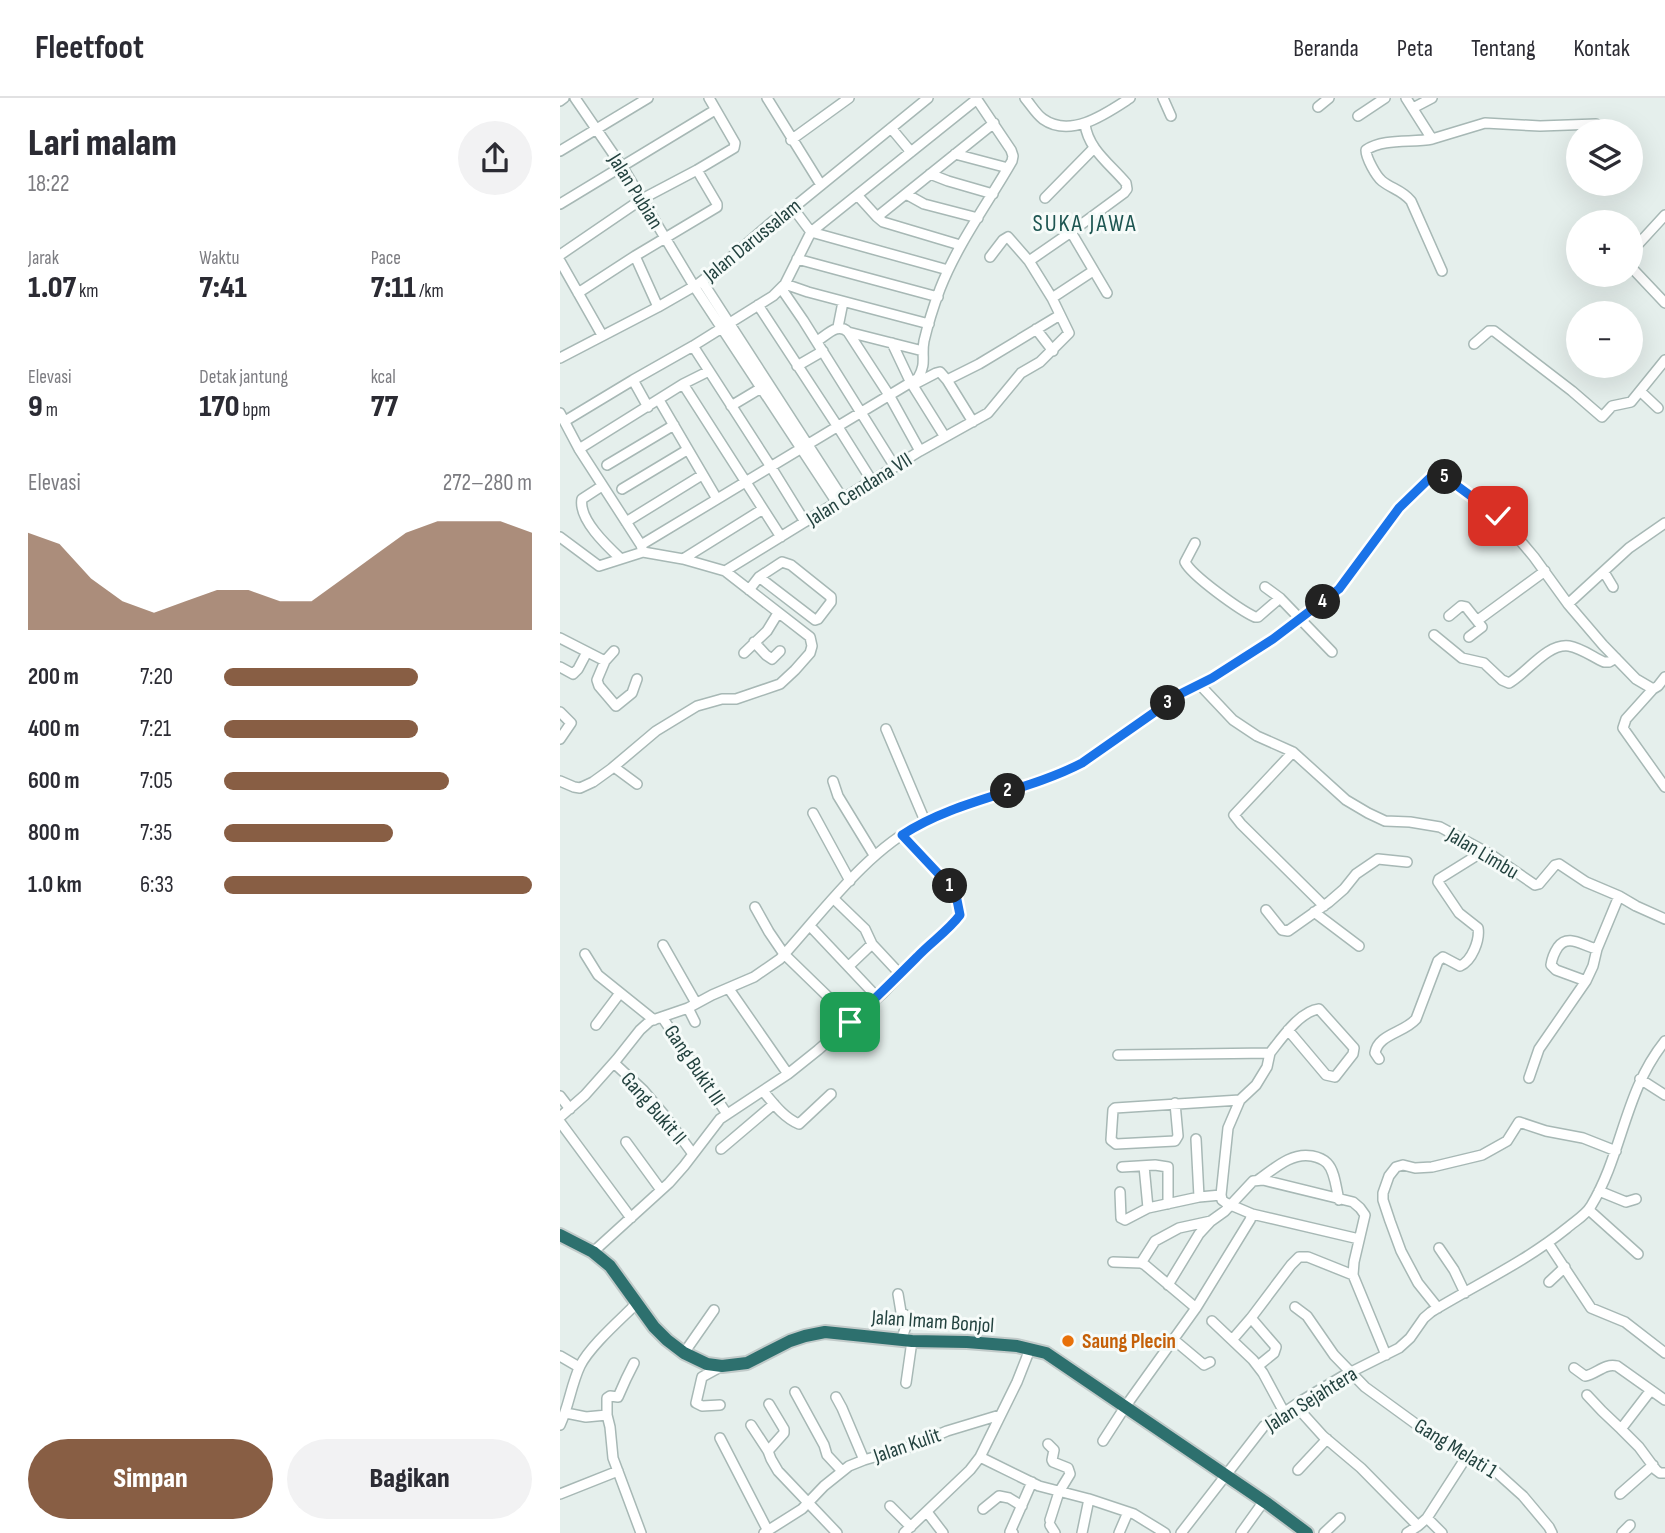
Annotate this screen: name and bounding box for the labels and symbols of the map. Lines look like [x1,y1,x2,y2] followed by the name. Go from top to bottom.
[602,148,668,234] street label: Jalan Pubian
[698,194,806,288] street label: Jalan Darussalam
[1032,209,1138,238] district label: SUKA JAWA
[801,447,916,532] street label: Jalan Cendana VII
[1428,460,1463,494] pin: 5
[1468,486,1528,546] pin
[1306,584,1340,620] pin: 4
[1150,686,1186,720] pin: 3
[990,774,1026,808] pin: 2
[1441,822,1523,885] street label: Jalan Limbu
[932,868,968,904] pin: 1
[820,992,880,1052] pin
[659,1020,731,1110] street label: Gang Bukit III
[616,1067,692,1150] street label: Gang Bukit II
[870,1305,995,1338] street label: Jalan Imam Bonjol
[1082,1329,1176,1354] place label: Saung Plecin
[1060,1333,1076,1349] marker: Saung Plecin
[1260,1361,1362,1438] street label: Jalan Sejahtera
[1410,1413,1502,1484] street label: Gang Melati 1
[869,1422,944,1469] street label: Jalan Kulit

